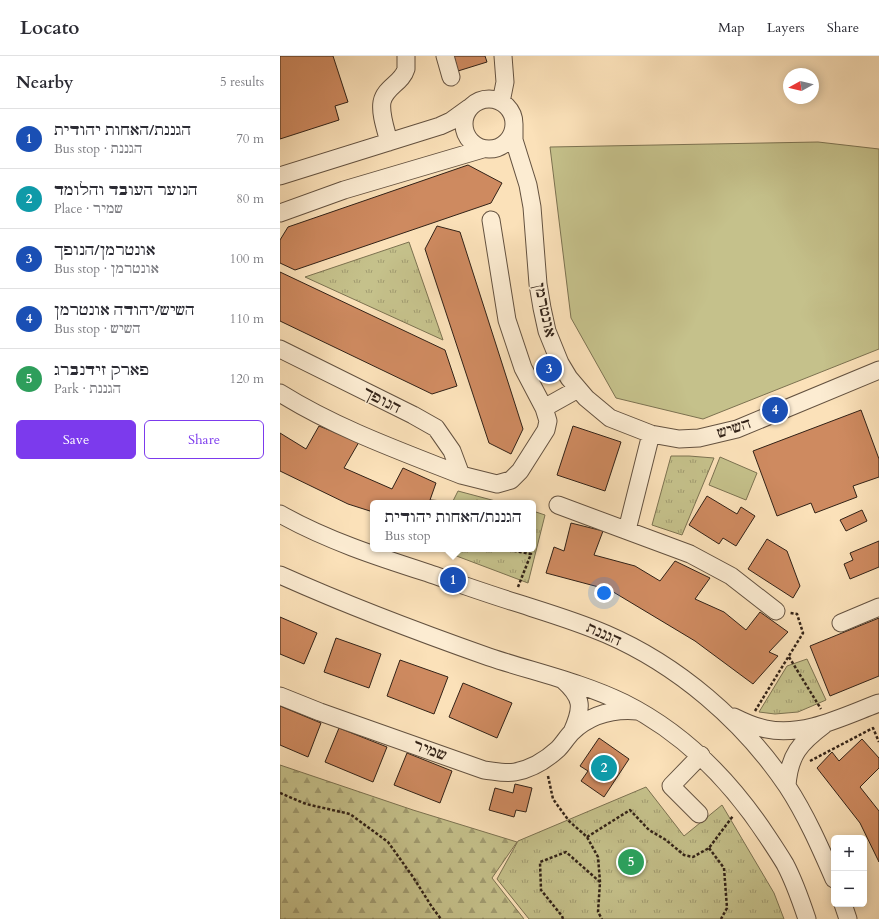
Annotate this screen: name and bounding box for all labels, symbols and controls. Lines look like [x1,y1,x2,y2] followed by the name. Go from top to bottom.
[20,15,79,41] text: Locato
[718,18,745,37] text: Map
[767,18,805,37] text: Layers
[827,18,859,37] text: Share
[783,68,819,104] north arrow
[16,71,73,94] text: Nearby
[220,73,264,91] text: 5 results
[54,120,191,140] text: הגננת/האחות יהודית
[26,130,32,148] text: 1
[236,130,264,148] text: 70 m
[54,140,142,158] text: Bus stop · הגננת
[54,180,198,200] text: הנוער העובד והלומד
[26,190,32,208] text: 2
[236,190,264,208] text: 80 m
[54,200,123,218] text: Place · שמיר
[54,240,155,260] text: אונטרמן/הנופך
[26,250,32,268] text: 3
[230,250,264,268] text: 100 m
[54,260,159,278] text: Bus stop · אונטרמן
[529,281,561,339] street label: אונטרמן
[54,300,195,320] text: השיש/יהודה אונטרמן
[26,310,32,328] text: 4
[230,310,264,328] text: 110 m
[54,320,140,338] text: Bus stop · השיש
[536,354,562,384] pin: 3
[54,360,149,380] text: פארק זידנברג
[26,370,32,388] text: 5
[230,370,264,388] text: 120 m
[54,380,121,398] text: Park · הגננת
[359,382,405,418] street label: הנופך
[762,395,788,425] pin: 4
[714,413,754,443] street label: השיש
[16,420,136,459] button: Save
[144,420,264,459] button: Share
[370,500,536,552] popup
[385,507,521,527] text: הגננת/האחות יהודית
[385,527,431,545] text: Bus stop
[440,565,466,595] pin: 1
[594,583,614,603] your location
[583,617,625,651] street label: הגננת
[410,735,450,765] street label: שמיר
[591,753,617,783] pin: 2
[831,835,867,907] map controls
[831,835,867,871] button: +
[618,847,644,877] pin: 5
[831,871,867,907] button: −

